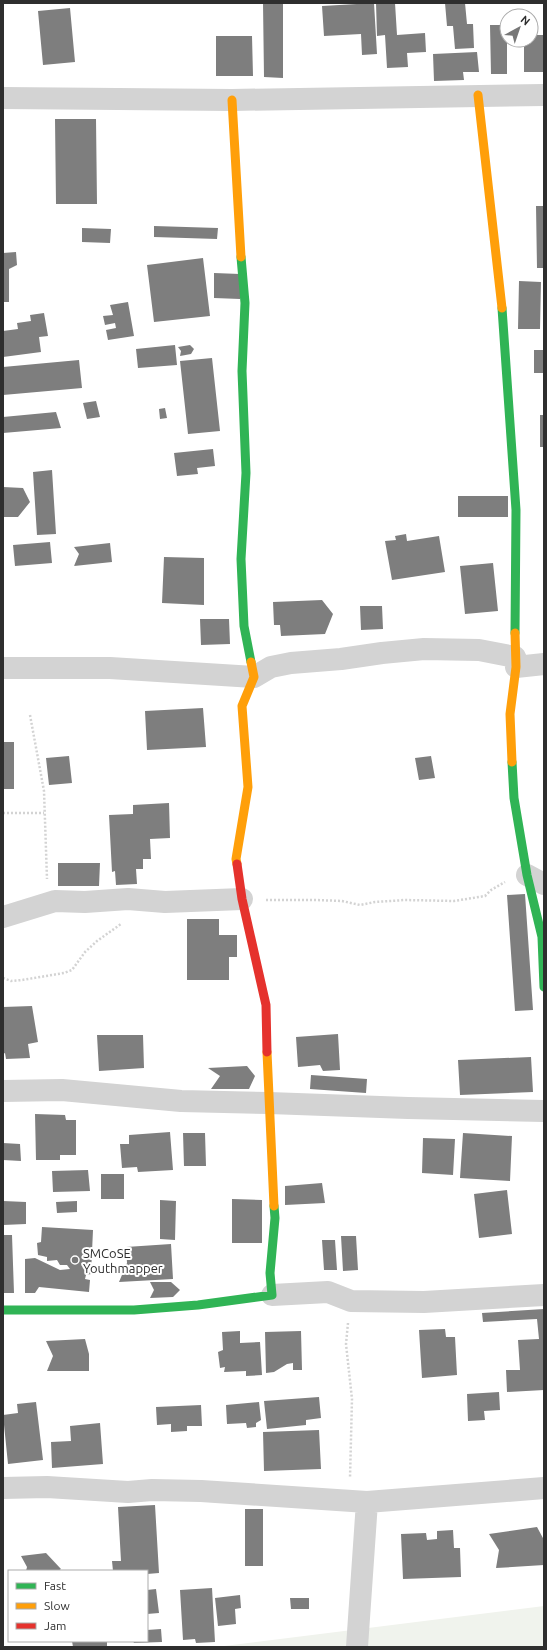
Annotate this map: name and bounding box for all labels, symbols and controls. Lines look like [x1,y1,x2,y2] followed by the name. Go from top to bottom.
[499,8,539,48] north arrow
[518,13,532,28] text: N
[83,1246,163,1275] place label: SMCoSE Youthmapper
[70,1255,80,1265] marker: SMCoSE Youthmapper
[8,1570,148,1642] legend
[44,1579,66,1592] text: Fast
[44,1599,70,1612] text: Slow
[44,1619,66,1632] text: Jam

